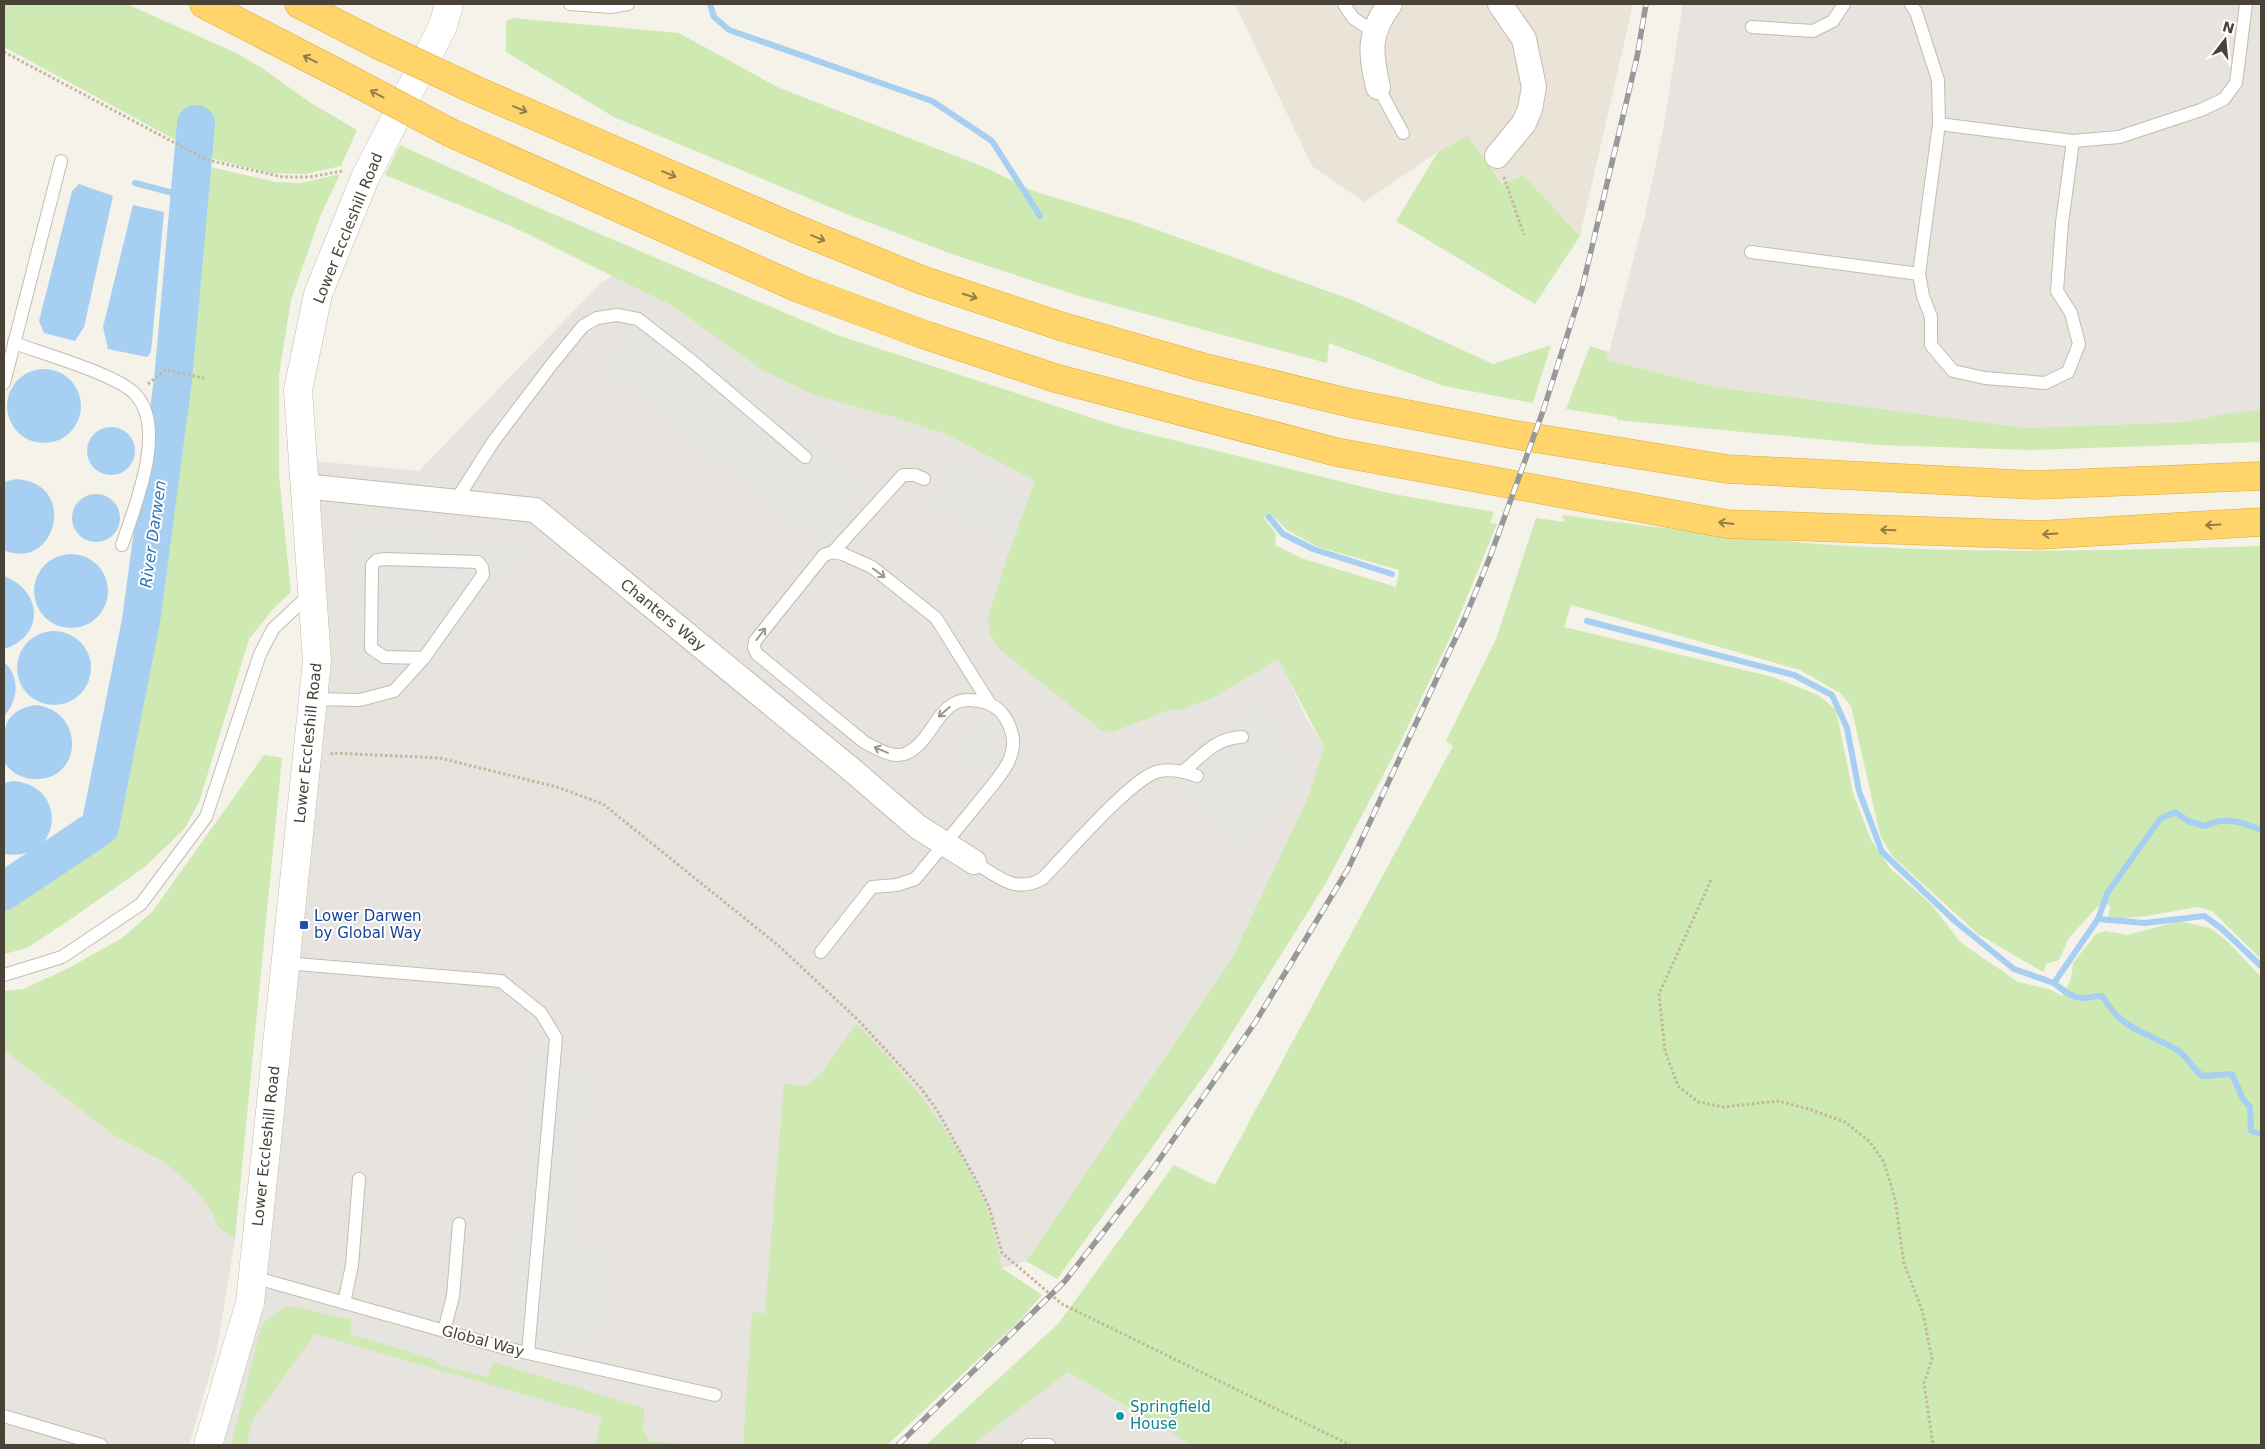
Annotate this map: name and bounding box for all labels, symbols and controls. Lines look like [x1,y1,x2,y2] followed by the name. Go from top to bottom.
[2200,15,2250,65] north arrow
[2221,18,2236,37] text: N
[303,54,318,63] one-way arrow
[370,89,385,99] one-way arrow
[512,105,527,115] one-way arrow
[309,150,387,306] street label: Lower Eccleshill Road
[661,170,676,180] one-way arrow
[810,234,825,243] one-way arrow
[962,291,978,301] one-way arrow
[136,479,170,589] water label: River Darwen
[1718,518,1734,528] one-way arrow
[2205,520,2221,529] one-way arrow
[1880,525,1896,534] one-way arrow
[2043,530,2059,539] one-way arrow
[872,568,886,578] one-way arrow
[617,575,709,655] street label: Chanters Way
[755,628,766,641] one-way arrow
[291,662,325,824] street label: Lower Eccleshill Road
[937,706,950,717] one-way arrow
[874,745,889,754] one-way arrow
[314,907,422,942] place label: Lower Darwen by Global Way
[298,919,310,931] marker: Lower Darwen by Global Way
[249,1065,283,1227] street label: Lower Eccleshill Road
[440,1321,526,1361] street label: Global Way
[1130,1398,1211,1433] place label: Springfield House
[1114,1410,1126,1422] marker: Springfield House

